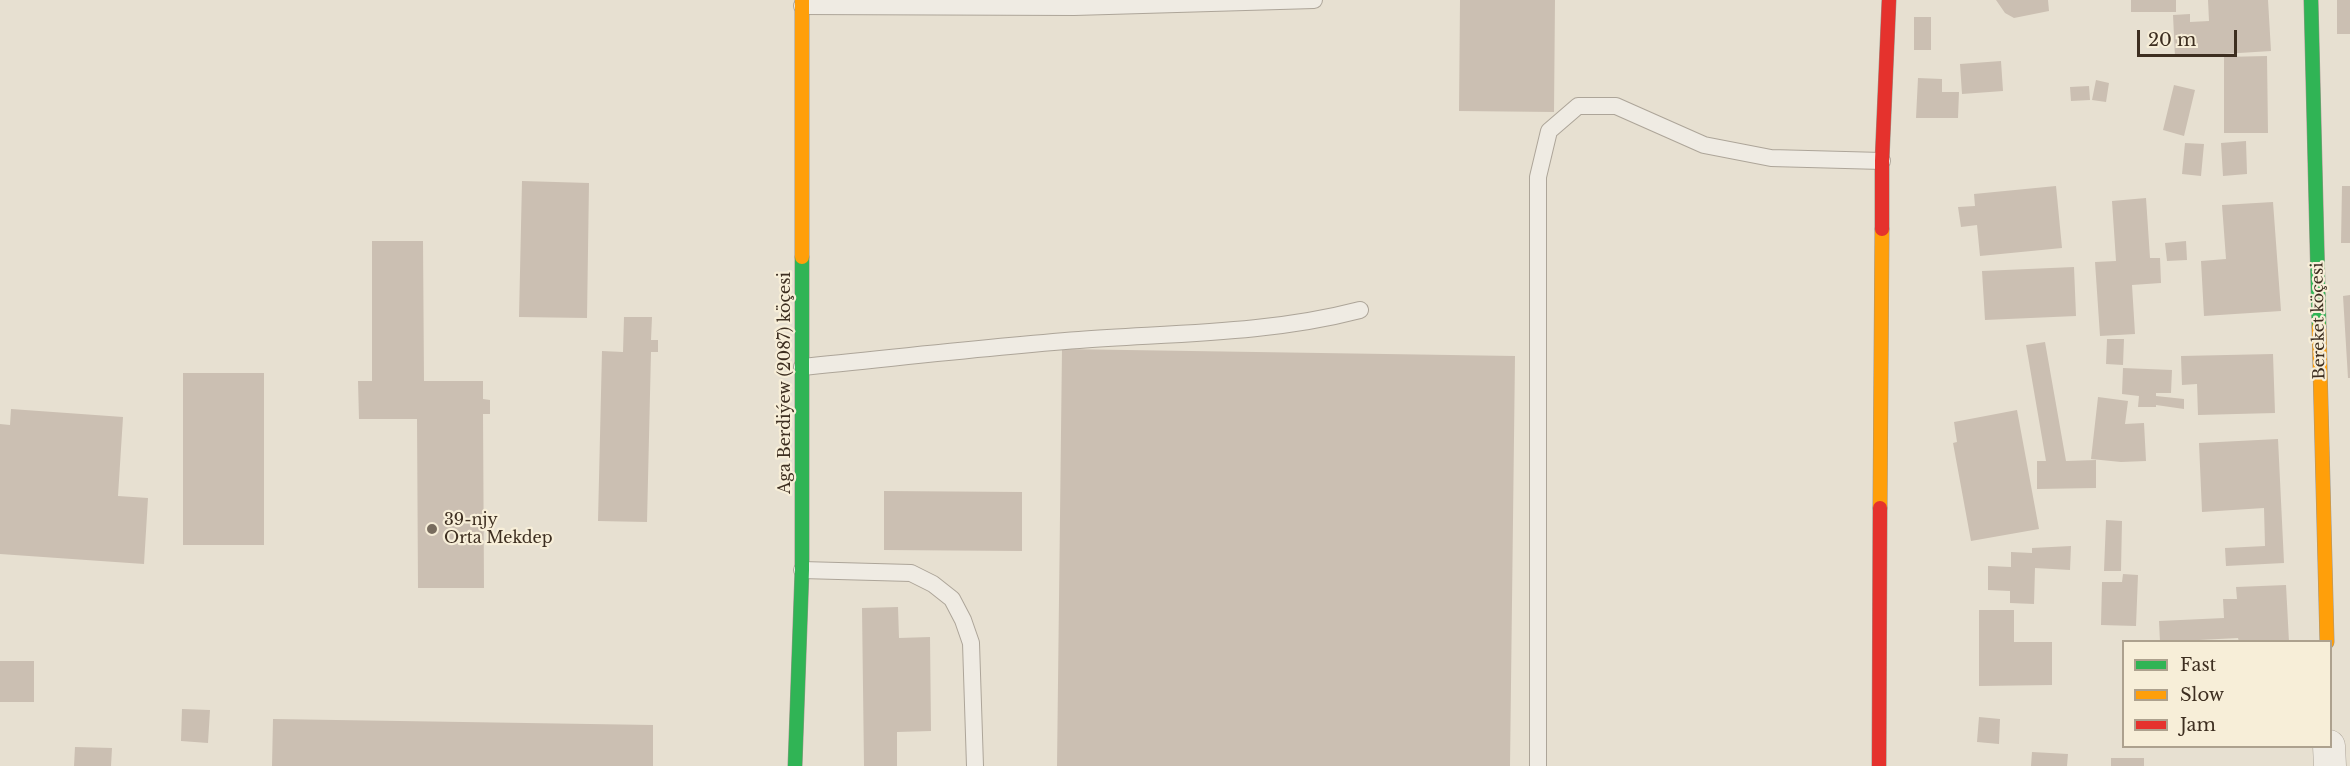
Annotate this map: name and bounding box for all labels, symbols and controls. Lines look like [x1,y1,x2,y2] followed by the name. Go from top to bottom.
[2140,18,2240,56] scale bar
[2148,29,2196,51] text: 20 m
[2308,262,2330,380] street label: Bereket köçesi
[775,272,795,494] street label: Aga Berdiýew (2087) köçesi
[444,510,553,548] place label: 39-njy Orta Mekdep
[425,522,439,536] marker: 39-njy Orta Mekdep
[2122,640,2332,748] legend
[2180,654,2216,676] text: Fast
[2180,684,2224,706] text: Slow
[2180,714,2216,736] text: Jam

